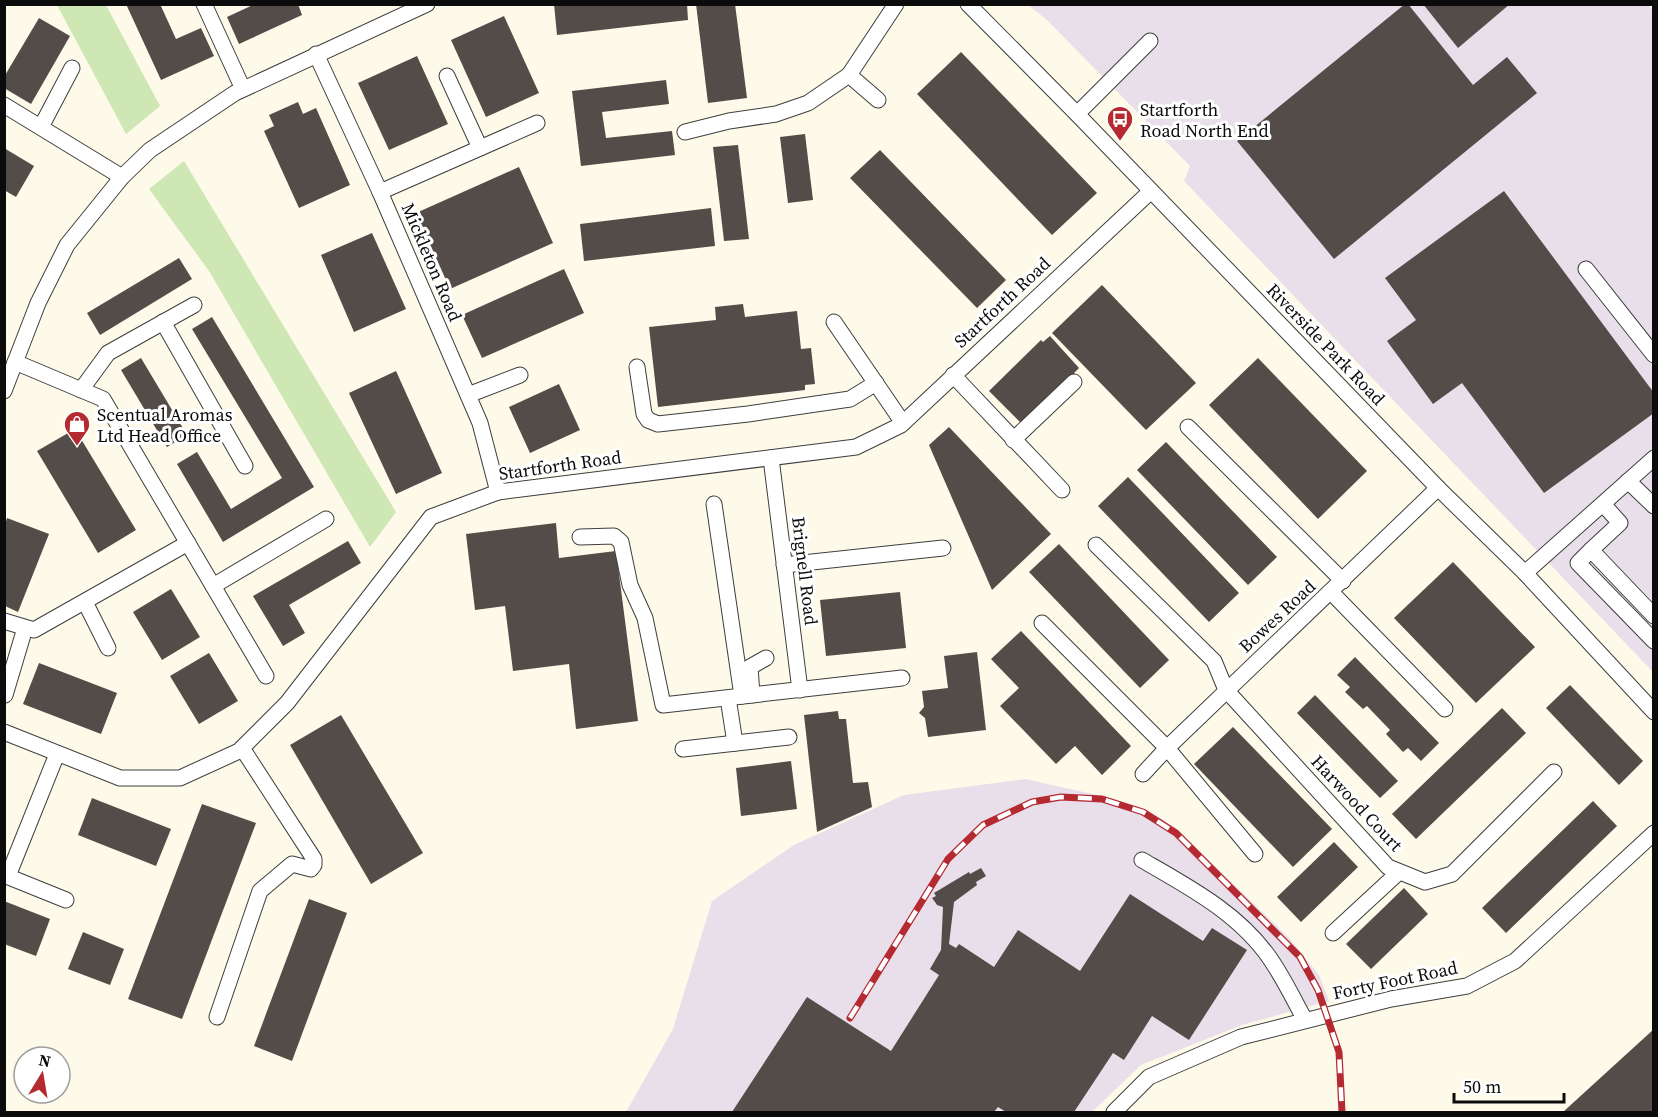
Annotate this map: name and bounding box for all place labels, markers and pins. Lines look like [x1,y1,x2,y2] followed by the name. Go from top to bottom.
[1140,97,1269,143] place label: Startforth Road North End
[1105,104,1135,142] bus stop icon: Startforth Road North End
[97,402,233,448] place label: Scentual Aromas Ltd Head Office
[62,409,92,447] shop icon: Scentual Aromas Ltd Head Office

